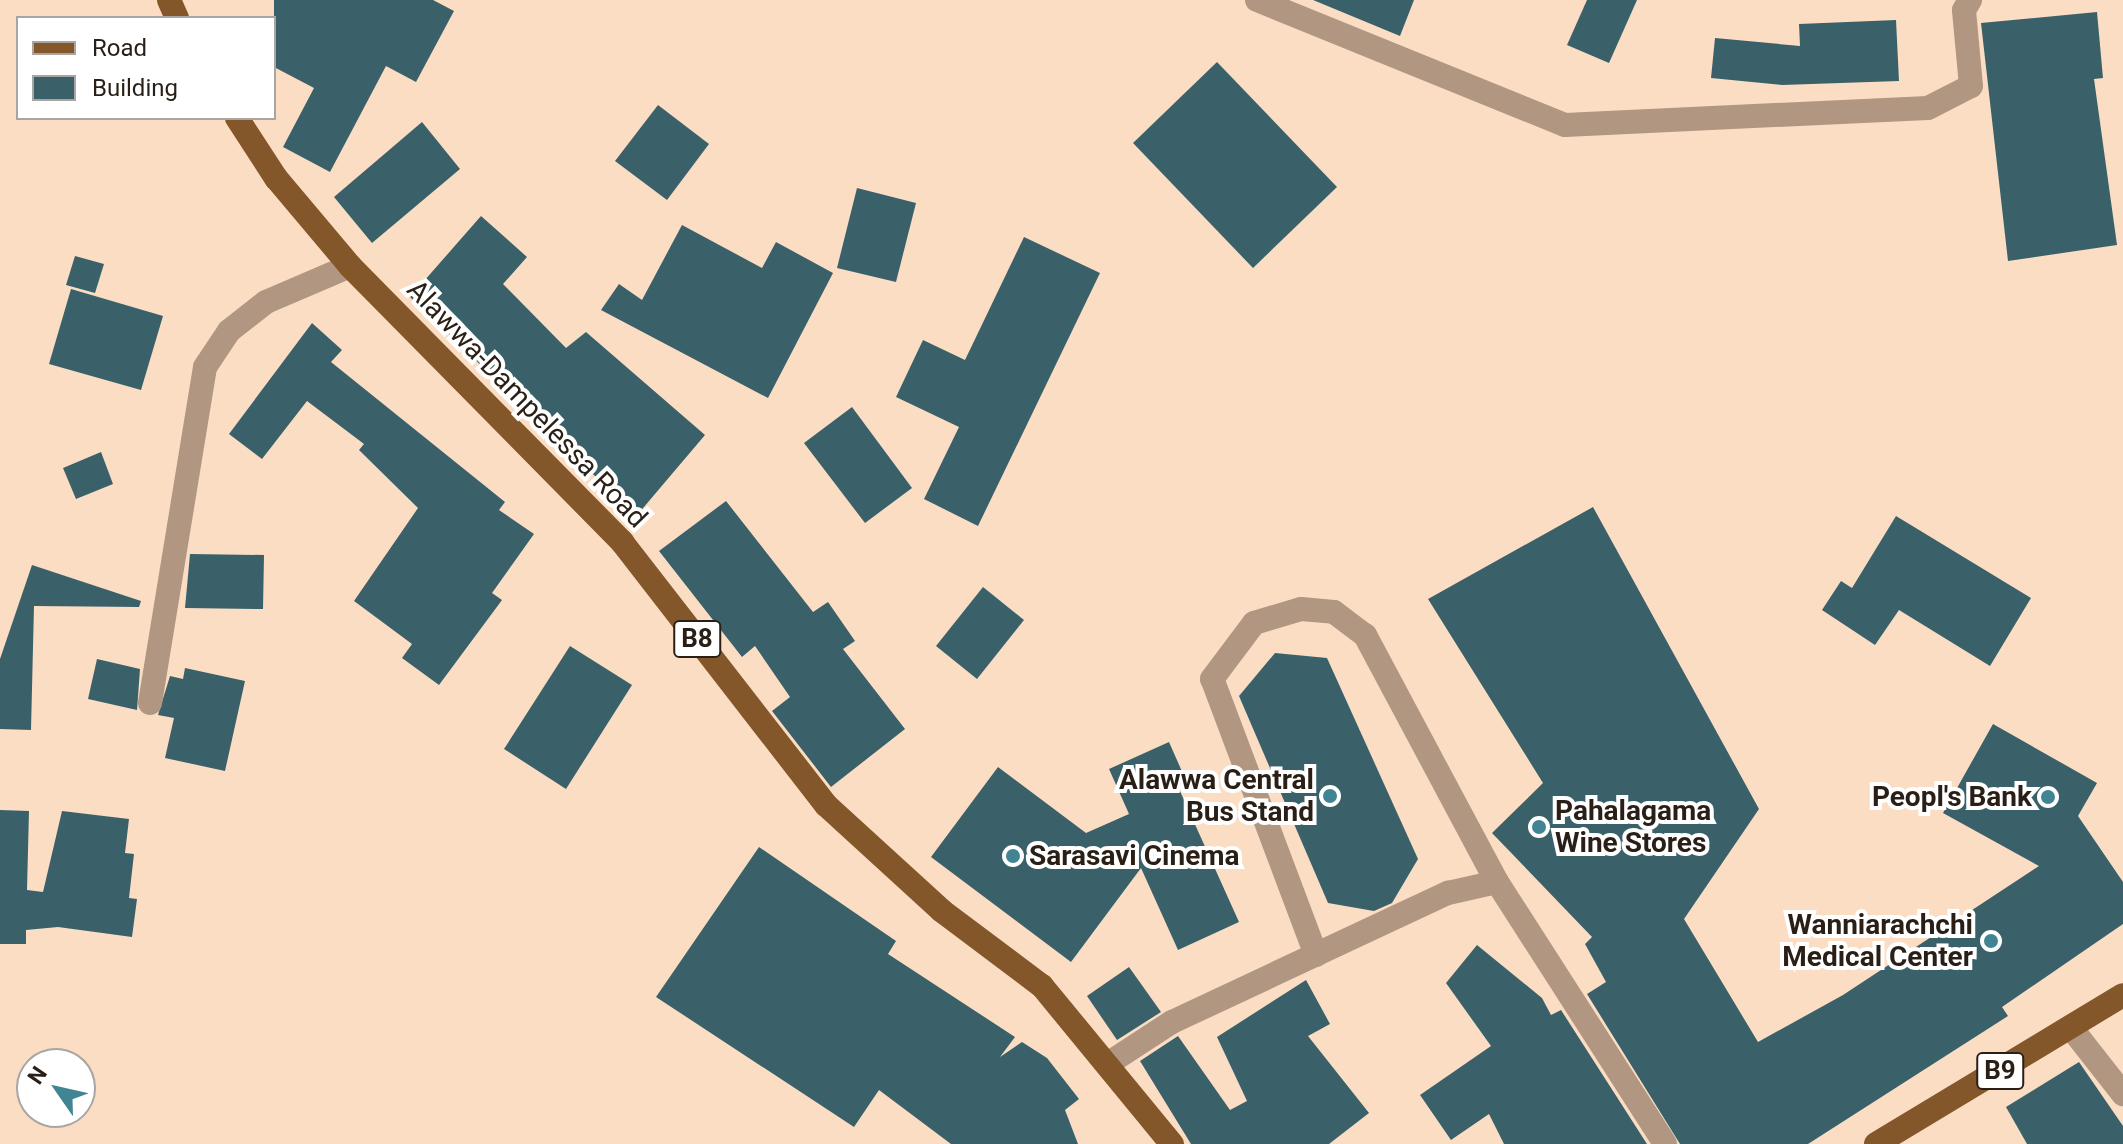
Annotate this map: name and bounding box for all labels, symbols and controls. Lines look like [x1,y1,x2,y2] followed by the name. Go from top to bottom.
[16,16,276,120] legend
[92,34,147,62] text: Road
[92,74,178,102] text: Building
[400,273,654,535] street label: Alawwa-Dampelessa Road
[673,617,721,661] road number: B8
[1119,763,1314,829] place label: Alawwa Central Bus Stand
[1872,780,2032,814] place label: Peopl's Bank
[1321,787,1339,805] marker: Alawwa Central Bus Stand
[2039,788,2057,806] marker: Peopl's Bank
[1555,794,1711,860] place label: Pahalagama Wine Stores
[1530,818,1548,836] marker: Pahalagama Wine Stores
[1029,839,1240,873] place label: Sarasavi Cinema
[1004,847,1022,865] marker: Sarasavi Cinema
[1782,908,1973,974] place label: Wanniarachchi Medical Center
[1980,930,2002,952] marker: Wanniarachchi Medical Center
[16,1048,96,1128] north arrow
[1976,1049,2024,1093] road number: B9
[23,1062,52,1089] text: N

